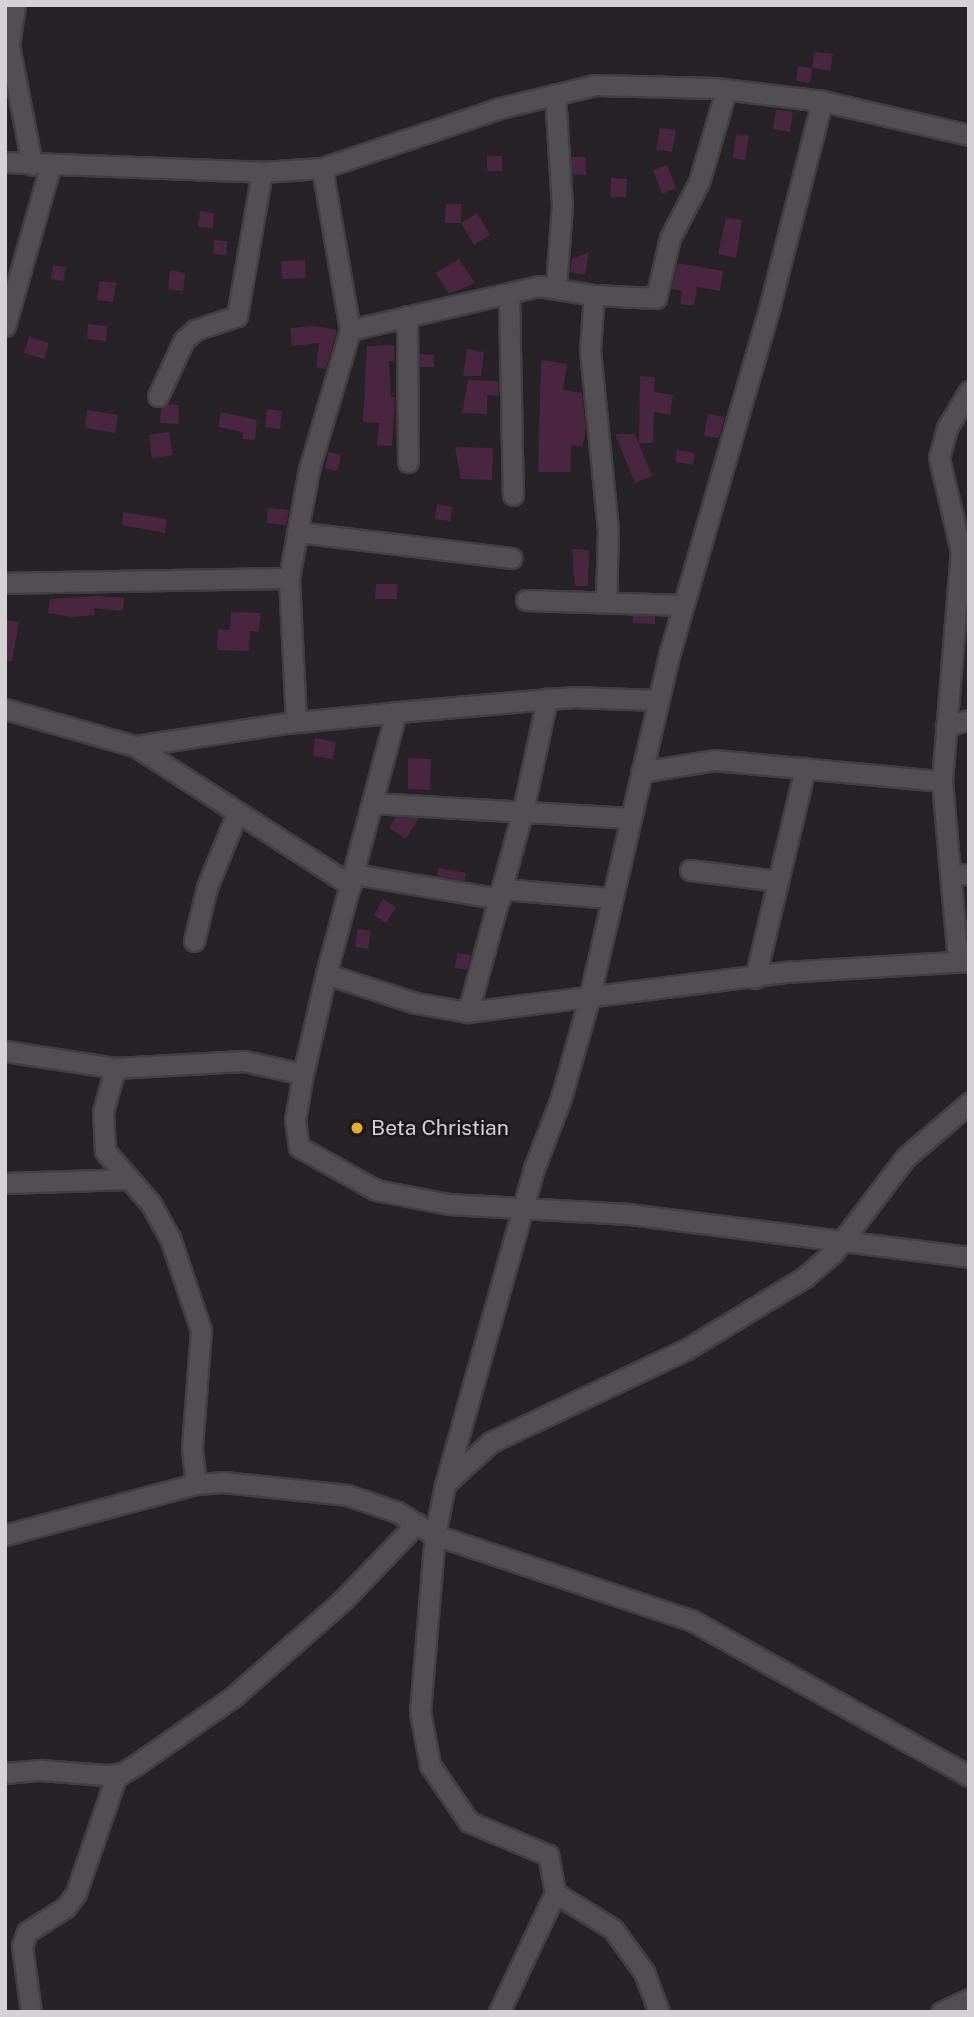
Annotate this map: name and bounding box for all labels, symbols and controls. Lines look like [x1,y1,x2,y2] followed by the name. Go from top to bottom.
[371,1115,509,1141] place label: Beta Christian
[349,1120,365,1136] marker: Beta Christian

